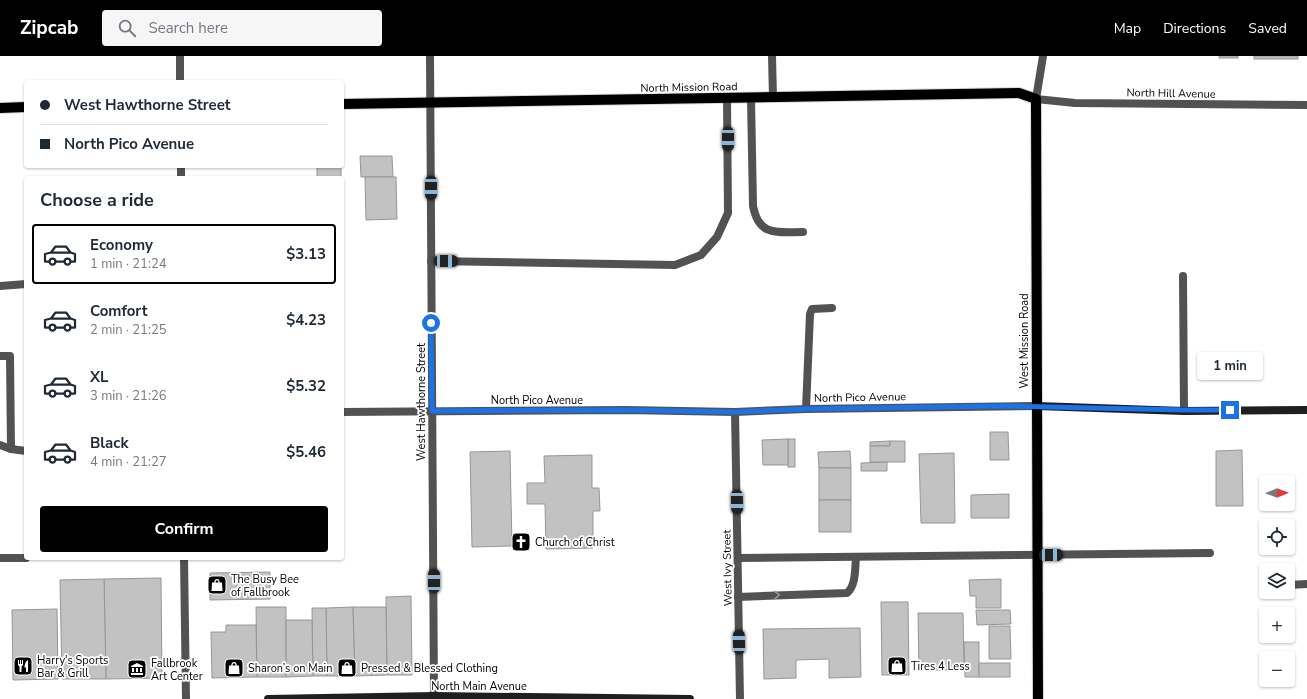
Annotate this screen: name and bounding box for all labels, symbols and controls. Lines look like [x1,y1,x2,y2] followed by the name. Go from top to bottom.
[102,10,382,46] search box
[20,15,78,41] text: Zipcab
[116,17,138,39] icon: search
[148,18,228,38] text: Search here
[1114,19,1141,38] text: Map
[1163,19,1226,38] text: Directions
[1248,19,1287,38] text: Saved
[640,79,738,96] street label: North Mission Road
[1126,85,1216,102] street label: North Hill Avenue
[64,95,231,115] text: West Hawthorne Street
[722,127,734,151] car
[64,134,194,154] text: North Pico Avenue
[425,176,437,200] car
[40,188,154,212] text: Choose a ride
[90,235,153,255] text: Economy
[42,236,78,272] icon: car
[286,244,326,264] text: $3.13
[90,255,166,273] text: 1 min · 21:24
[434,255,458,267] car
[1017,293,1032,389] street label: West Mission Road
[90,301,147,321] text: Comfort
[42,302,78,338] icon: car
[286,310,326,330] text: $4.23
[422,314,440,332] route start
[90,321,166,339] text: 2 min · 21:25
[414,343,429,461] street label: West Hawthorne Street
[1197,352,1263,380] callout: 1 min
[1213,357,1247,375] text: 1 min
[90,367,109,387] text: XL
[42,368,78,404] icon: car
[286,376,326,396] text: $5.32
[90,387,166,405] text: 3 min · 21:26
[814,389,906,406] street label: North Pico Avenue
[491,393,583,408] street label: North Pico Avenue
[1221,401,1239,419] route end
[90,433,128,453] text: Black
[42,434,78,470] icon: car
[286,442,326,462] text: $5.46
[90,453,166,471] text: 4 min · 21:27
[1259,475,1295,511] north arrow
[1259,475,1295,687] map controls
[731,490,743,514] car
[40,506,328,552] button: Confirm
[1259,519,1295,555] button: locate
[719,530,736,606] street label: West Ivy Street
[510,531,532,553] church icon: Church of Christ
[535,535,615,550] place label: Church of Christ
[1039,549,1063,561] car
[1259,563,1295,599] button: layers
[428,569,440,593] car
[231,572,299,600] place label: The Busy Bee of Fallbrook
[206,574,228,596] shop icon: The Busy Bee of Fallbrook
[774,591,780,600] one-way arrow
[1259,607,1295,643] button: +
[733,630,745,654] car
[1259,651,1295,687] button: −
[37,653,108,681] place label: Harry's Sports Bar & Grill
[12,655,34,677] restaurant icon: Harry's Sports Bar & Grill
[886,655,908,677] shop icon: Tires 4 Less
[151,656,203,684] place label: Fallbrook Art Center
[223,657,245,679] shop icon: Sharon’s on Main
[336,657,358,679] shop icon: Pressed & Blessed Clothing
[126,658,148,680] museum icon: Fallbrook Art Center
[911,659,970,674] place label: Tires 4 Less
[248,661,332,676] place label: Sharon’s on Main
[361,661,498,676] place label: Pressed & Blessed Clothing
[431,679,527,694] street label: North Main Avenue

